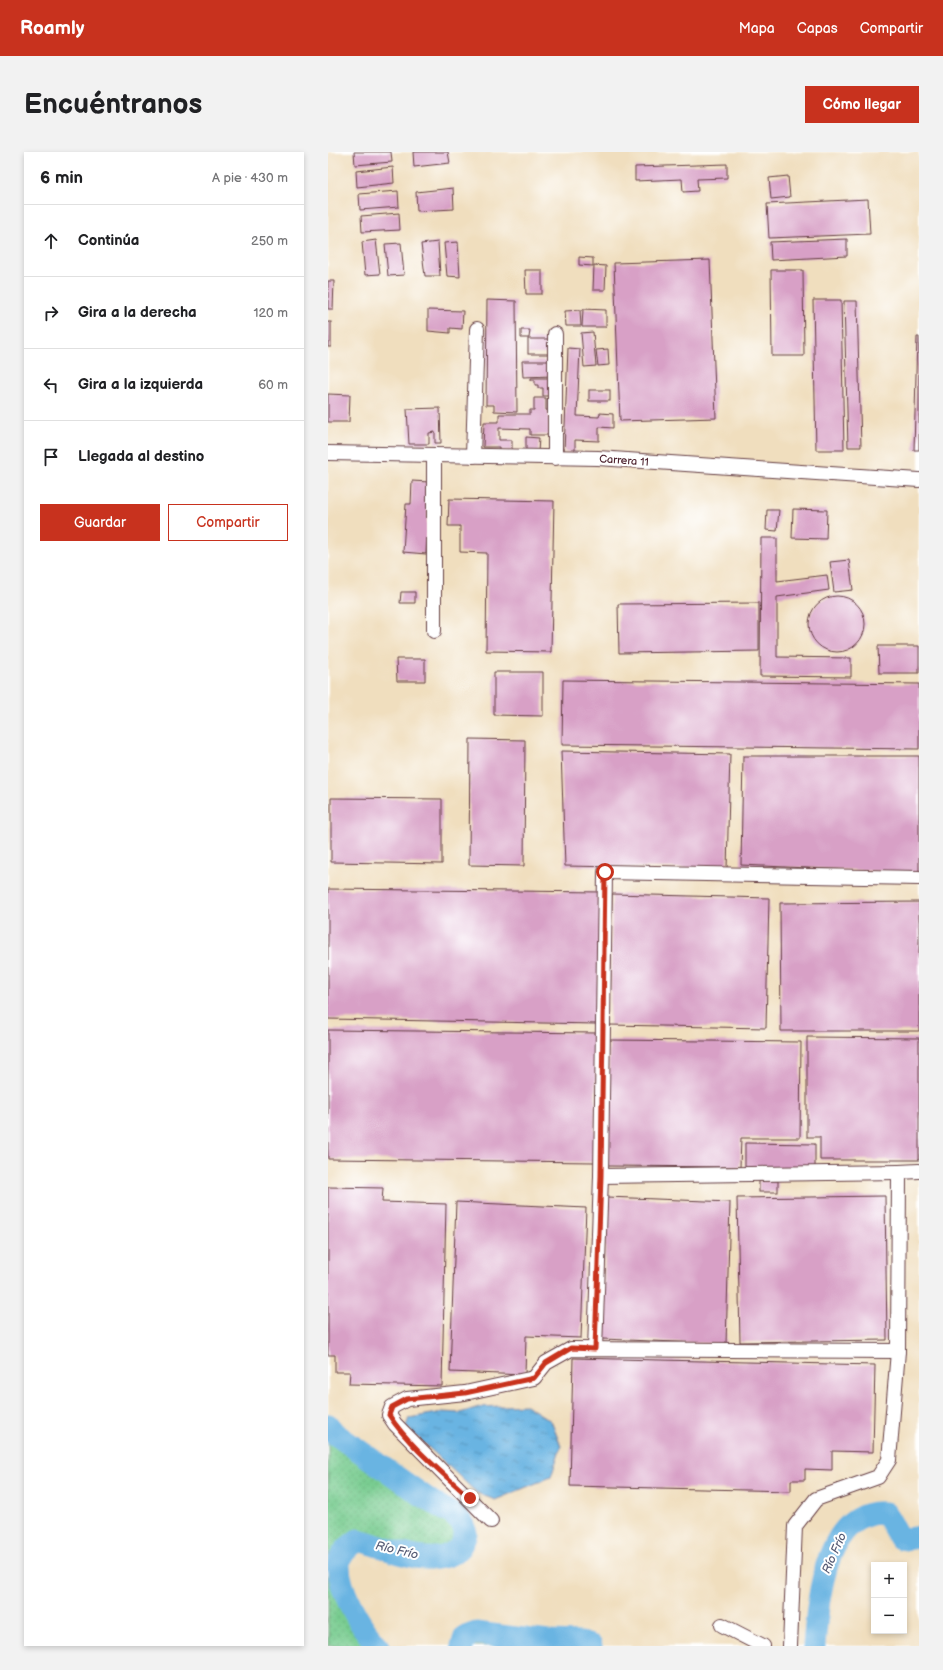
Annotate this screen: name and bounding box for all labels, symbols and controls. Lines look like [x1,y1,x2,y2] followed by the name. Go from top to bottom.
[20,17,84,40] text: Roamly
[739,20,775,37] text: Mapa
[797,20,838,37] text: Capas
[860,20,923,37] text: Compartir
[805,86,919,123] button: Cómo llegar
[24,88,202,121] text: Encuéntranos
[40,168,83,188] text: 6 min
[212,170,288,186] text: A pie · 430 m
[40,230,62,252] icon: ahead
[78,231,139,250] text: Continúa
[251,233,288,249] text: 250 m
[40,302,62,324] icon: right
[78,303,197,322] text: Gira a la derecha
[253,305,288,321] text: 120 m
[40,374,62,396] icon: left
[78,375,203,394] text: Gira a la izquierda
[258,377,288,393] text: 60 m
[40,446,62,468] icon: arrive
[78,447,204,466] text: Llegada al destino
[599,452,649,469] street label: Carrera 11
[40,504,160,541] button: Guardar
[168,504,288,541] button: Compartir
[596,863,614,881] route start
[461,1489,479,1507] route end
[819,1530,850,1576] water label: Río Frío
[374,1538,420,1563] water label: Río Frío
[871,1562,907,1634] map controls
[871,1562,907,1598] button: +
[871,1598,907,1634] button: −

